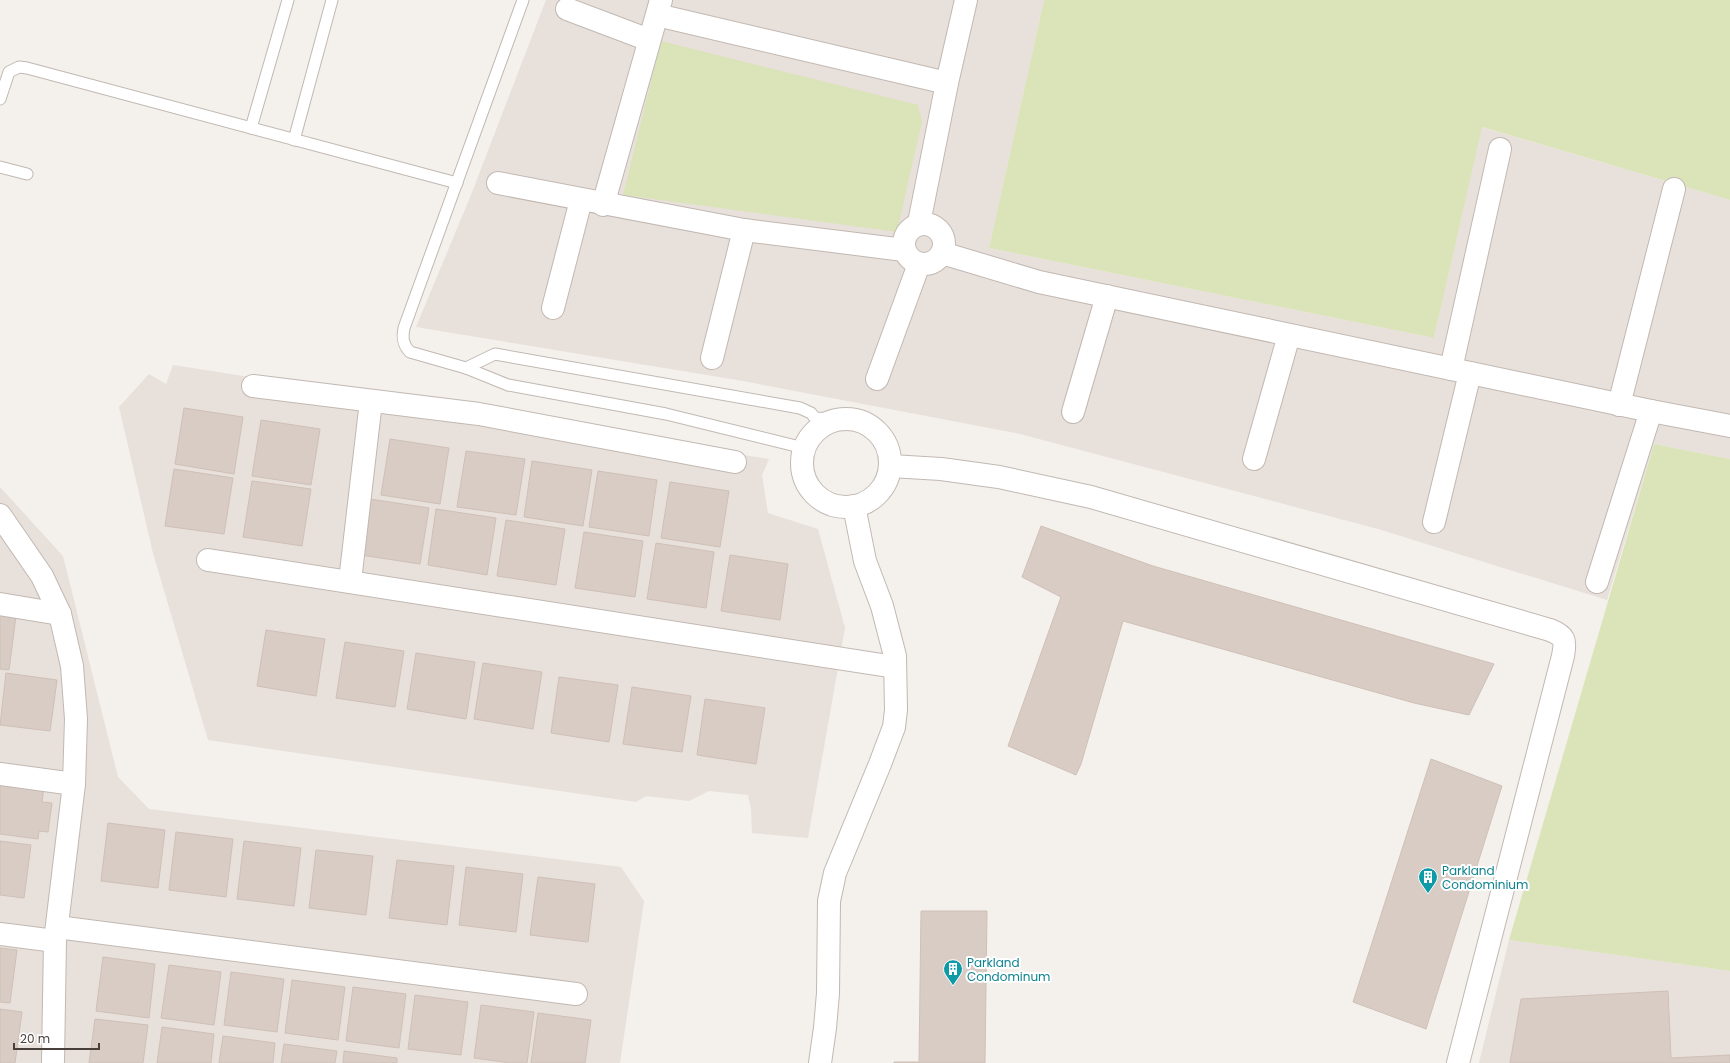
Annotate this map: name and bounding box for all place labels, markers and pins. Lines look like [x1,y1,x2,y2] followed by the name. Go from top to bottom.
[1442,862,1528,893] place label: Parkland Condominium
[1417,866,1439,894] building icon: Parkland Condominium
[967,954,1050,985] place label: Parkland Condominum
[942,958,964,986] building icon: Parkland Condominum

